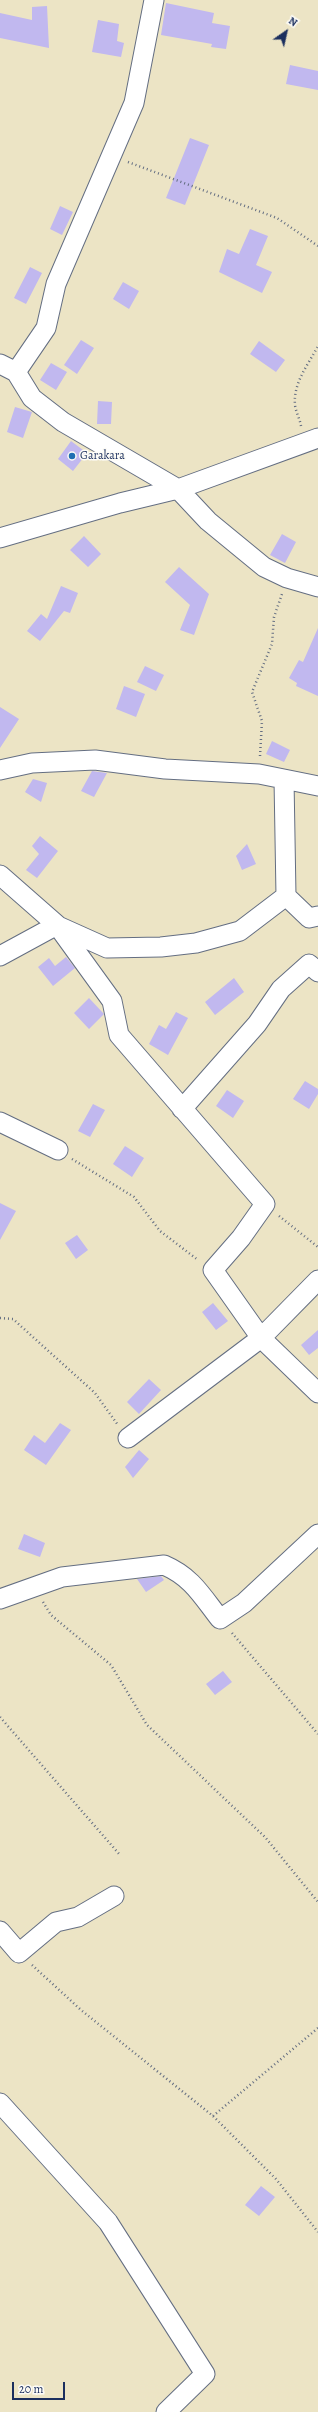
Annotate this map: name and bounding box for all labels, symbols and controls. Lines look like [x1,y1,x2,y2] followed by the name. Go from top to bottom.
[266,12,306,52] north arrow
[285,13,301,30] text: N
[80,449,125,463] place label: Garakara
[67,451,77,461] marker: Garakara
[14,2374,67,2400] scale bar
[19,2381,43,2397] text: 20 m

